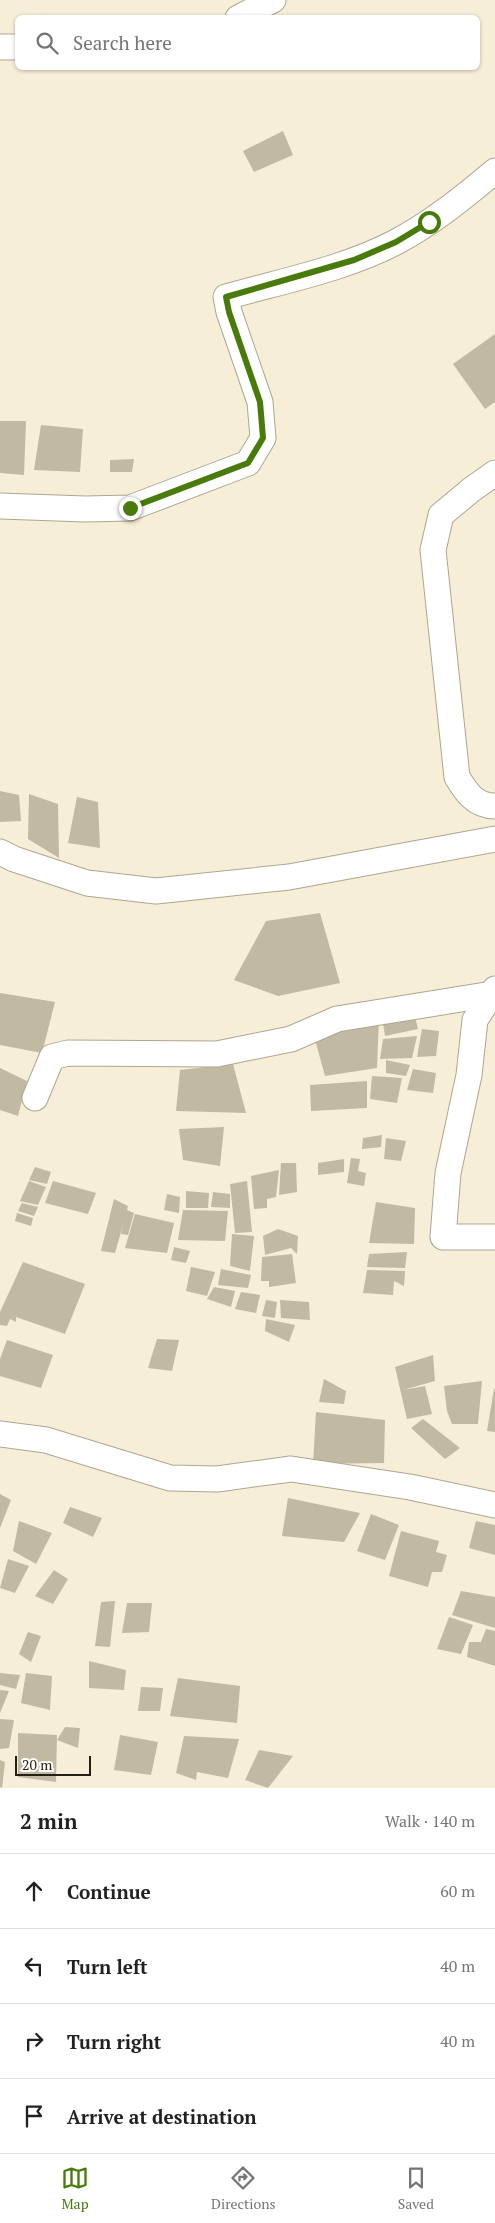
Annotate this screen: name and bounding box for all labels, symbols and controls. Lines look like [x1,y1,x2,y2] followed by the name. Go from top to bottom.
[15,15,480,70] search box
[33,29,61,57] icon: search
[73,30,172,55] text: Search here
[418,211,441,234] route start
[119,497,142,520] route end
[15,1753,91,1776] scale bar
[22,1755,52,1774] text: 20 m
[20,1807,77,1835] text: 2 min
[385,1810,475,1832] text: Walk · 140 m
[20,1877,48,1905] icon: ahead
[67,1879,151,1904] text: Continue
[440,1880,475,1902] text: 60 m
[20,1952,48,1980] icon: left
[67,1954,148,1979] text: Turn left
[440,1955,475,1977] text: 40 m
[20,2027,48,2055] icon: right
[67,2029,161,2054] text: Turn right
[440,2030,475,2052] text: 40 m
[20,2102,48,2130] icon: arrive
[67,2104,256,2129] text: Arrive at destination
[61,2164,89,2213] tab: Map
[211,2164,276,2213] tab: Directions
[398,2164,434,2213] tab: Saved

